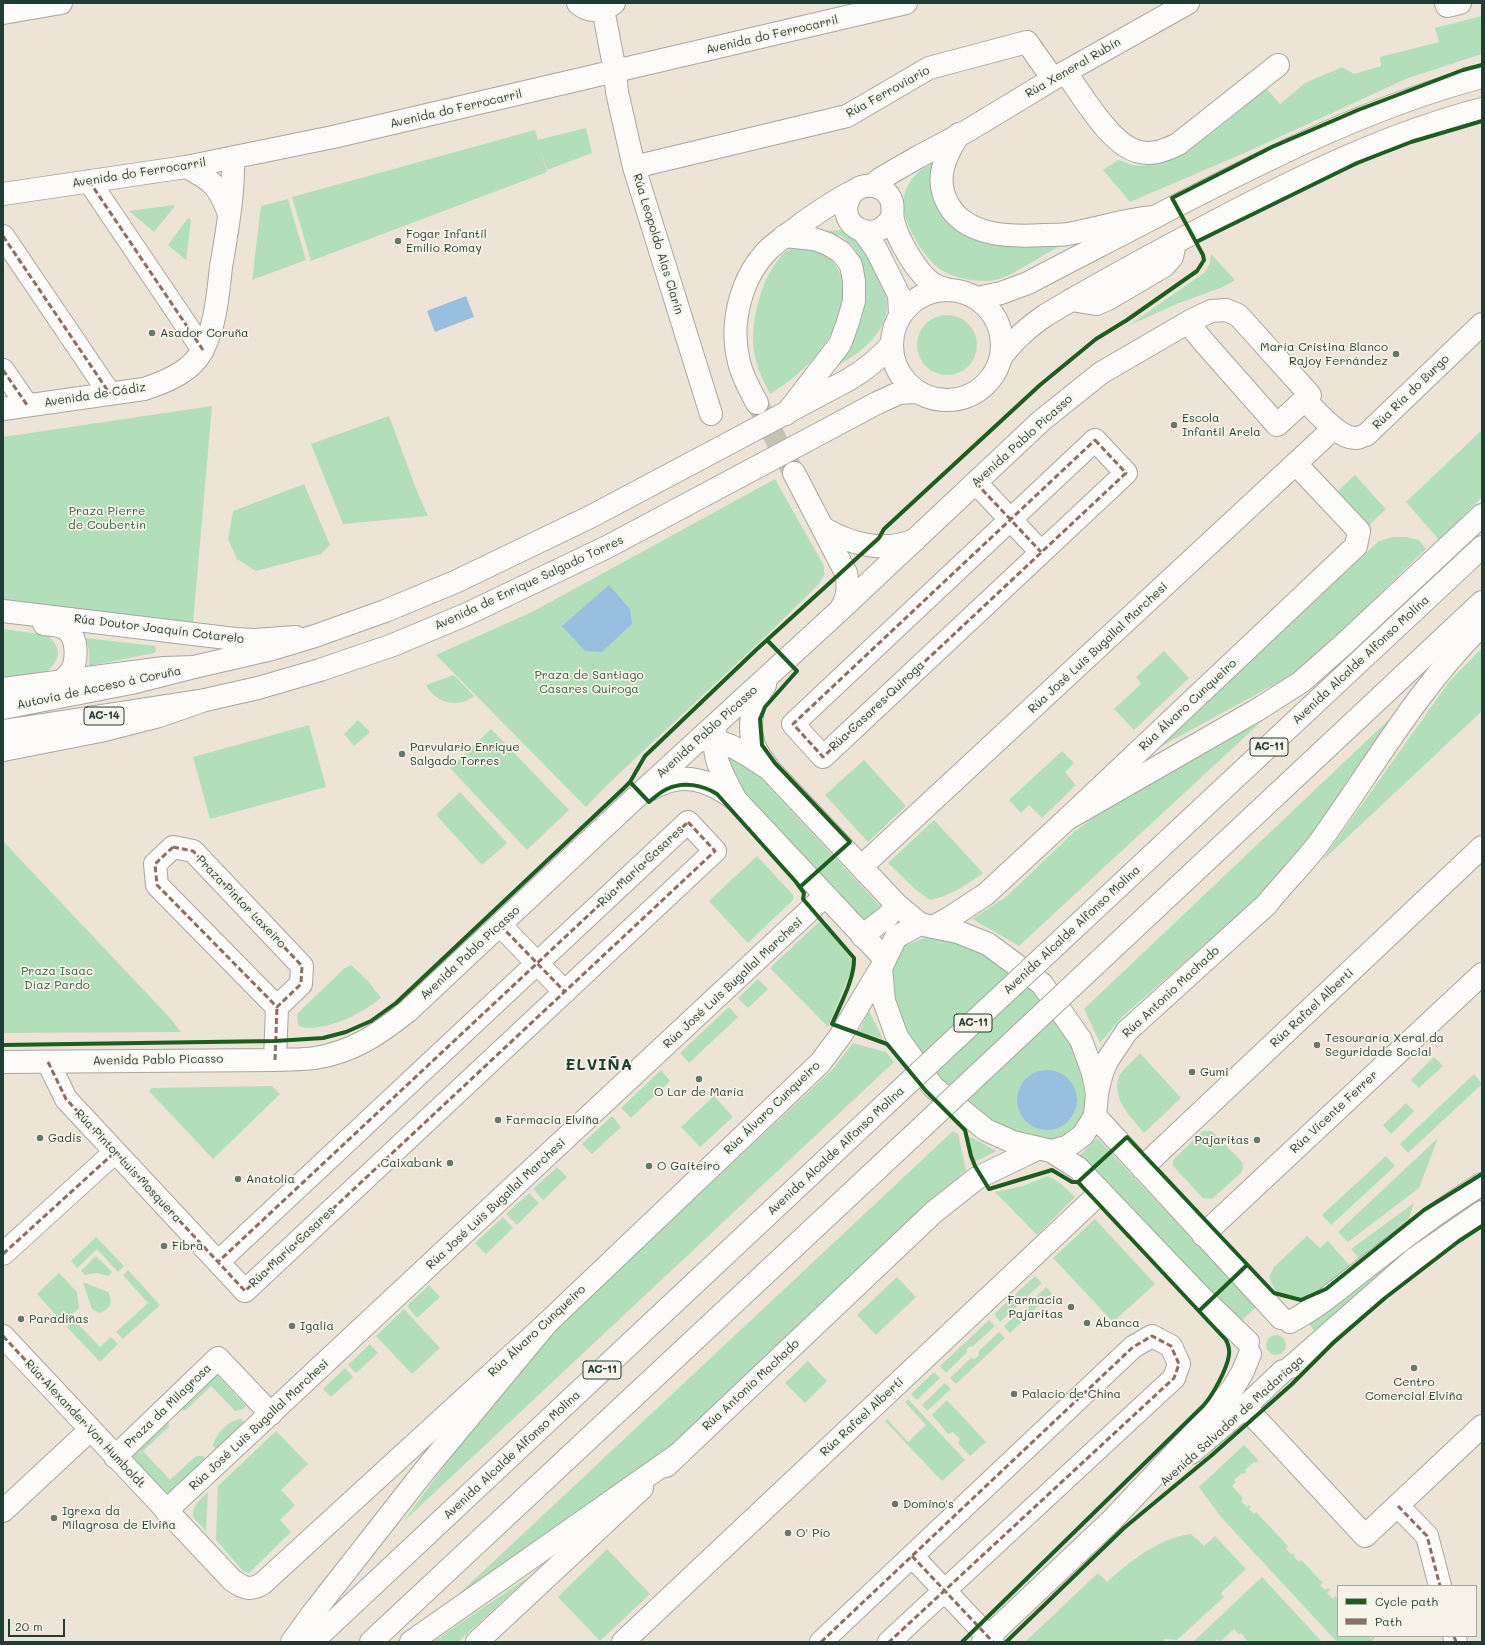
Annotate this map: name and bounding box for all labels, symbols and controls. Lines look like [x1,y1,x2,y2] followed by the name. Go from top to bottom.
[704,13,840,57] street label: Avenida do Ferrocarril
[1023,35,1123,101] street label: Rúa Xeneral Rubín
[844,63,932,121] street label: Rúa Ferroviario
[388,87,524,131] street label: Avenida do Ferrocarril
[71,155,207,191] street label: Avenida do Ferrocarril
[630,172,686,316] street label: Rúa Leopoldo Alas Clarín
[406,227,487,255] place label: Fogar Infantil Emilio Romay
[393,236,403,246] marker: Fogar Infantil Emilio Romay
[160,326,249,340] place label: Asador Coruña
[147,328,157,338] marker: Asador Coruña
[1260,340,1388,368] place label: María Cristina Blanco Rajoy Fernández
[1391,349,1401,359] marker: María Cristina Blanco Rajoy Fernández
[1370,352,1452,432] street label: Rúa Ría do Burgo
[43,380,147,410] street label: Avenida de Cádiz
[969,392,1075,490] street label: Avenida Pablo Picasso
[1182,411,1261,439] place label: Escola Infantil Arela
[1169,420,1179,430] marker: Escola Infantil Arela
[68,504,146,532] park label: Praza Pierre de Coubertín
[432,533,626,633] street label: Avenida de Enrique Salgado Torres
[1025,580,1171,716] street label: Rúa José Luis Bugallal Marchesi
[1290,593,1432,727] street label: Avenida Alcalde Alfonso Molina
[73,611,245,647] street label: Rúa Doutor Joaquín Cotarelo
[1136,656,1240,754] street label: Rúa Álvaro Cunqueiro
[826,658,928,754] street label: Rúa Casares Quiroga
[15,664,183,712] street label: Autovía de Acceso á Coruña
[534,668,644,696] park label: Praza de Santiago Casares Quiroga
[654,683,760,781] street label: Avenida Pablo Picasso
[84,707,124,725] road number: AC-14
[1250,738,1288,756] road number: AC-11
[410,740,520,768] place label: Parvulario Enrique Salgado Torres
[397,749,407,759] marker: Parvulario Enrique Salgado Torres
[595,822,687,910] street label: Rúa María Casares
[193,853,289,951] street label: Praza Pintor Laxeiro
[1001,863,1143,997] street label: Avenida Alcalde Alfonso Molina
[417,903,523,1003] street label: Avenida Pablo Picasso
[660,915,806,1051] street label: Rúa José Luis Bugallal Marchesi
[1120,943,1222,1041] street label: Rúa Antonio Machado
[21,964,93,992] park label: Praza Isaac Díaz Pardo
[1267,966,1357,1050] street label: Rúa Rafael Alberti
[954,1014,992,1032] road number: AC-11
[1325,1031,1444,1059] place label: Tesouraría Xeral da Seguridade Social
[1312,1040,1322,1050] marker: Tesouraría Xeral da Seguridade Social
[92,1052,224,1068] street label: Avenida Pablo Picasso
[565,1055,633,1075] district label: ELVIÑA
[721,1058,823,1158] street label: Rúa Álvaro Cunqueiro
[1200,1065,1229,1079] place label: Gumi
[1187,1067,1197,1077] marker: Gumi
[1287,1068,1381,1156] street label: Rúa Vicente Ferrer
[694,1074,704,1084] marker: O Lar de María
[765,1084,907,1218] street label: Avenida Alcalde Alfonso Molina
[654,1085,744,1099] place label: O Lar de María
[72,1106,184,1226] street label: Rúa Pintor Luis Mosquera
[506,1113,599,1127] place label: Farmacia Elviña
[493,1115,503,1125] marker: Farmacia Elviña
[48,1131,81,1145] place label: Gadis
[35,1133,45,1143] marker: Gadis
[1194,1133,1249,1147] place label: Pajaritas
[1252,1135,1262,1145] marker: Pajaritas
[423,1136,569,1272] street label: Rúa José Luis Bugallal Marchesi
[381,1156,442,1170] place label: Caixabank
[445,1158,455,1168] marker: Caixabank
[657,1159,720,1173] place label: O Gaiteiro
[644,1161,654,1171] marker: O Gaiteiro
[246,1172,295,1186] place label: Anatolia
[233,1174,243,1184] marker: Anatolia
[246,1203,338,1291] street label: Rúa María Casares
[172,1239,204,1253] place label: Fibra
[159,1241,169,1251] marker: Fibra
[485,1282,589,1380] street label: Rúa Álvaro Cunqueiro
[1008,1293,1063,1321] place label: Farmacia Pajaritas
[1066,1302,1076,1312] marker: Farmacia Pajaritas
[29,1312,89,1326] place label: Paradiñas
[16,1314,26,1324] marker: Paradiñas
[1095,1316,1140,1330] place label: Abanca
[1082,1318,1092,1328] marker: Abanca
[300,1319,334,1333] place label: Igalia
[287,1321,297,1331] marker: Igalia
[700,1336,802,1434] street label: Rúa Antonio Machado
[1157,1353,1307,1489] street label: Avenida Salvador de Madariaga
[22,1357,148,1491] street label: Rúa Alexander Von Humboldt
[186,1357,332,1493] street label: Rúa José Luis Bugallal Marchesi
[122,1361,214,1451] street label: Praza da Milagrosa
[583,1361,621,1379] road number: AC-11
[1409,1363,1419,1373] marker: Centro Comercial Elviña
[817,1375,907,1459] street label: Rúa Rafael Alberti
[1365,1375,1463,1403] place label: Centro Comercial Elviña
[1022,1387,1121,1401] place label: Palacio de China
[441,1388,583,1522] street label: Avenida Alcalde Alfonso Molina
[1009,1389,1019,1399] marker: Palacio de China
[903,1497,954,1511] place label: Domino's
[890,1499,900,1509] marker: Domino's
[62,1504,176,1532] place label: Igrexa da Milagrosa de Elviña
[49,1513,59,1523] marker: Igrexa da Milagrosa de Elviña
[796,1526,830,1540] place label: O' Pío
[783,1528,793,1538] marker: O' Pío
[1337,1585,1477,1637] legend
[1375,1593,1438,1609] text: Cycle path
[10,1611,67,1637] scale bar
[1375,1613,1402,1629] text: Path
[15,1618,43,1634] text: 20 m

